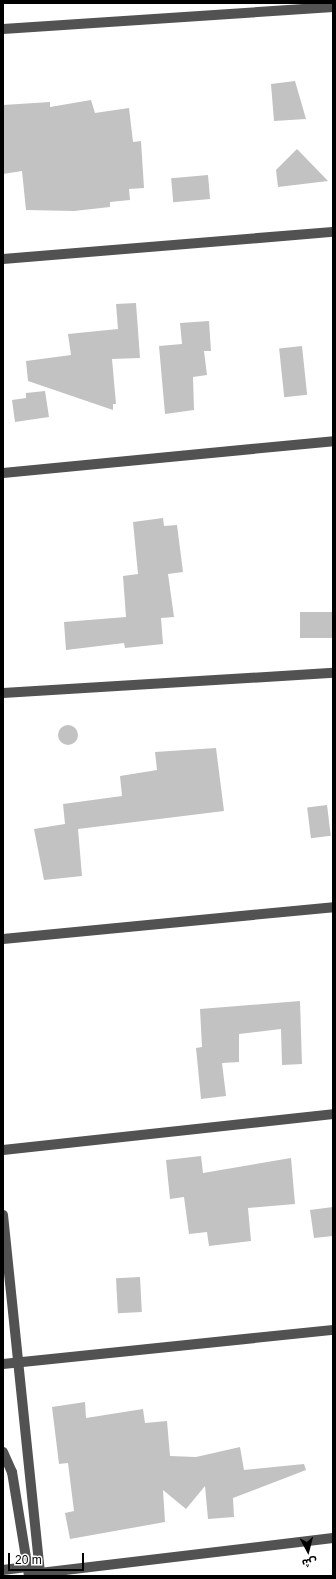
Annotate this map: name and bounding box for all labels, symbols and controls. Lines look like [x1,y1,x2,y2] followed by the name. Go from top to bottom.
[288,1531,328,1571] north arrow
[10,1545,86,1571] scale bar
[15,1553,42,1567] text: 20 m
[301,1556,318,1570] text: ش

